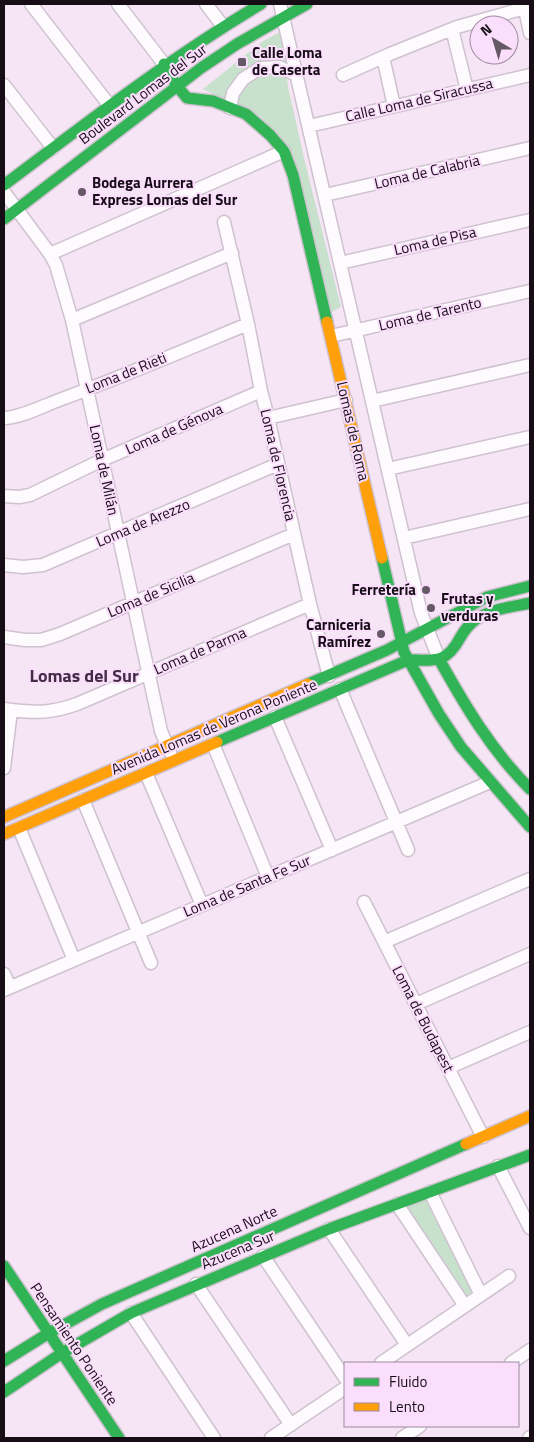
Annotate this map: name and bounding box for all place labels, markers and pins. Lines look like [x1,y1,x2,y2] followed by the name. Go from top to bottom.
[252,41,323,81] place label: Calle Loma de Caserta
[236,56,248,68] marker: Calle Loma de Caserta
[92,171,238,211] place label: Bodega Aurrera Express Lomas del Sur
[76,186,88,198] marker: Bodega Aurrera Express Lomas del Sur
[352,578,416,601] place label: Ferretería
[420,584,432,596] marker: Ferretería
[441,587,498,627] place label: Frutas y verduras
[425,602,437,614] marker: Frutas y verduras
[306,613,371,653] place label: Carniceria Ramírez
[375,628,387,640] marker: Carniceria Ramírez

